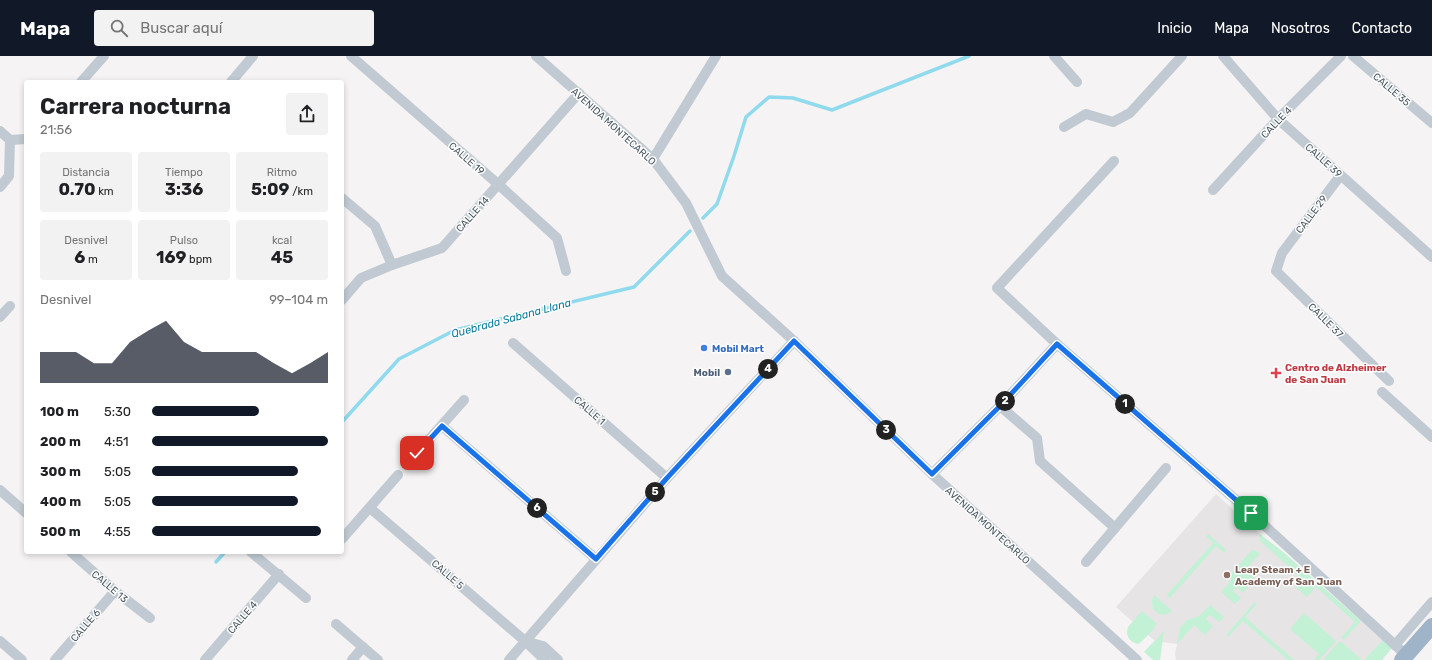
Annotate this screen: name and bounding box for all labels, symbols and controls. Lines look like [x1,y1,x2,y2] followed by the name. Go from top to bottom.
[94,10,374,46] search box
[20,17,70,40] text: Mapa
[108,17,130,39] icon: search
[140,19,222,37] text: Buscar aquí
[1157,20,1192,37] text: Inicio
[1214,20,1249,37] text: Mapa
[1271,20,1330,37] text: Nosotros
[1352,20,1412,37] text: Contacto
[1370,71,1412,109] street label: CALLE 35
[569,86,658,168] street label: AVENIDA MONTECARLO
[40,93,231,120] text: Carrera nocturna
[286,93,328,135] button: share
[1259,104,1295,141] street label: CALLE 4
[40,122,72,137] text: 21:56
[446,140,487,178] street label: CALLE 19
[1303,141,1344,180] street label: CALLE 39
[62,166,110,179] text: Distancia
[165,166,203,179] text: Tiempo
[267,166,297,179] text: Ritmo
[58,179,95,199] text: 0.70
[165,179,203,199] text: 3:36
[251,179,289,199] text: 5:09
[95,185,114,198] text: km
[289,185,313,198] text: /km
[1294,193,1330,236] street label: CALLE 29
[454,194,492,235] street label: CALLE 14
[64,234,108,247] text: Desnivel
[170,234,198,247] text: Pulso
[272,234,292,247] text: kcal
[74,247,85,267] text: 6
[156,247,186,267] text: 169
[271,247,293,267] text: 45
[85,253,98,266] text: m
[186,253,212,266] text: bpm
[40,292,91,307] text: Desnivel
[269,292,328,307] text: 99–104 m
[450,296,573,341] water label: Quebrada Sabana Llana
[1305,301,1345,341] street label: CALLE 37
[699,343,709,353] marker: Mobil Mart
[712,343,764,355] place label: Mobil Mart
[758,359,778,379] pin: 4
[764,362,772,375] text: 4
[1285,362,1387,386] place label: Centro de Alzheimer de San Juan
[694,367,720,379] place label: Mobil
[723,367,733,377] marker: Mobil
[1270,367,1282,379] marker: Centro de Alzheimer de San Juan
[995,391,1015,411] pin: 2
[571,394,607,428] street label: CALLE 1
[1001,394,1009,407] text: 2
[1115,394,1135,414] pin: 1
[1122,397,1128,410] text: 1
[40,404,79,419] text: 100 m
[104,404,131,419] text: 5:30
[876,420,896,440] pin: 3
[882,423,890,436] text: 3
[40,434,81,449] text: 200 m
[104,434,129,449] text: 4:51
[400,436,434,470] pin
[406,442,428,464] icon: check
[40,464,81,479] text: 300 m
[104,464,131,479] text: 5:05
[645,482,665,502] pin: 5
[651,485,659,498] text: 5
[943,485,1032,567] street label: AVENIDA MONTECARLO
[40,494,81,509] text: 400 m
[104,494,131,509] text: 5:05
[1234,496,1268,530] pin
[527,498,547,518] pin: 6
[533,501,541,514] text: 6
[1240,502,1262,524] icon: arrive
[40,524,81,539] text: 500 m
[104,524,131,539] text: 4:55
[429,557,466,592] street label: CALLE 5
[1235,564,1342,588] place label: Leap Steam + E Academy of San Juan
[89,568,130,605] street label: CALLE 13
[1222,570,1232,580] marker: Leap Steam + E Academy of San Juan
[225,599,260,636] street label: CALLE 4
[68,607,103,644] street label: CALLE 6

